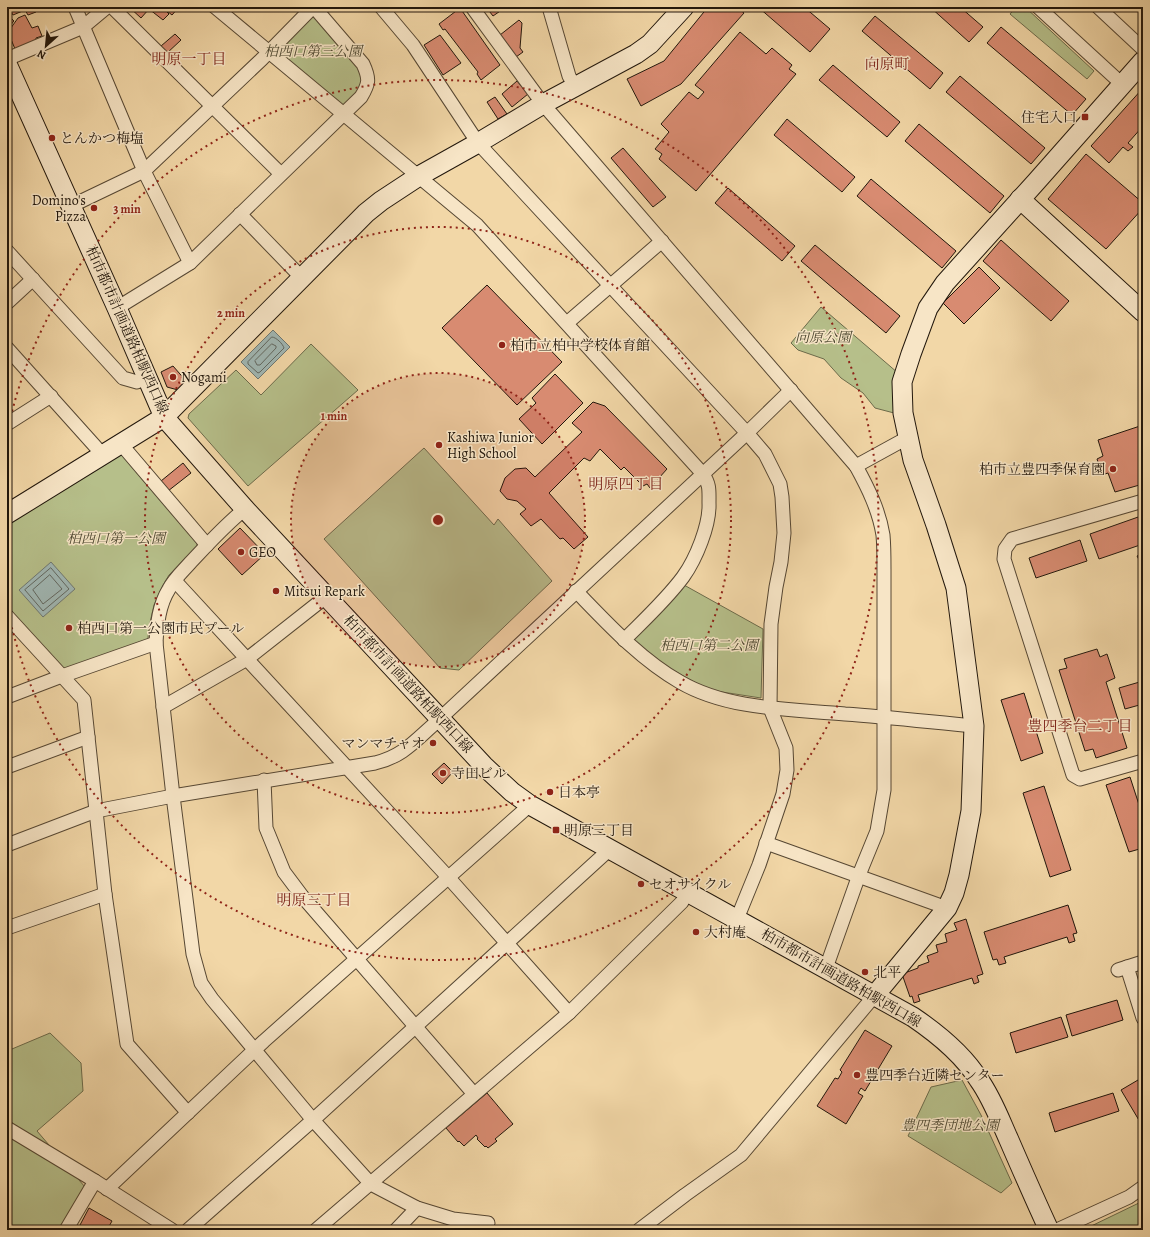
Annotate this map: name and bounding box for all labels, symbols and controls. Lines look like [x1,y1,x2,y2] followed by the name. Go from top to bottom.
[26,26,66,66] north arrow
[264,42,364,61] park label: 柏西口第三公園
[35,46,49,63] text: N
[151,49,227,69] district label: 明原一丁目
[864,54,910,74] district label: 向原町
[1021,108,1077,127] place label: 住宅入口
[1080,112,1090,122] marker: 住宅入口
[60,129,144,148] place label: とんかつ梅塩
[47,133,57,143] marker: とんかつ梅塩
[32,191,86,226] place label: Domino's Pizza
[113,201,141,217] text: 3 min
[89,203,99,213] marker: Domino's Pizza
[81,243,173,417] street label: 柏市都市計画道路柏駅西口線
[217,305,245,321] text: 2 min
[795,328,853,347] park label: 向原公園
[510,336,650,355] place label: 柏市立柏中学校体育館
[497,340,507,350] marker: 柏市立柏中学校体育館
[181,368,227,387] place label: Nogami
[168,372,178,382] marker: Nogami
[321,408,348,424] text: 1 min
[447,428,534,463] place label: Kashiwa Junior High School
[434,440,444,450] marker: Kashiwa Junior High School
[979,460,1105,479] place label: 柏市立豊四季保育園
[1108,464,1118,474] marker: 柏市立豊四季保育園
[588,474,664,494] district label: 明原四丁目
[431,513,445,527] centre of rings
[67,529,167,548] park label: 柏西口第一公園
[249,543,276,562] place label: GEO
[236,547,246,557] marker: GEO
[284,582,365,601] place label: Mitsui Repark
[271,586,281,596] marker: Mitsui Repark
[339,611,477,757] street label: 柏市都市計画道路柏駅西口線
[77,619,244,638] place label: 柏西口第一公園市民プール
[64,623,74,633] marker: 柏西口第一公園市民プール
[660,636,760,655] park label: 柏西口第二公園
[1027,716,1133,736] district label: 豊四季台二丁目
[341,734,425,753] place label: マンマチャオ
[428,738,438,748] marker: マンマチャオ
[451,764,507,783] place label: 寺田ビル
[438,768,448,778] marker: 寺田ビル
[558,783,600,802] place label: 日本亭
[545,787,555,797] marker: 日本亭
[564,821,634,840] place label: 明原三丁目
[551,825,561,835] marker: 明原三丁目
[649,875,731,894] place label: セオサイクル
[636,879,646,889] marker: セオサイクル
[276,890,352,910] district label: 明原三丁目
[704,923,746,942] place label: 大村庵
[757,924,925,1032] street label: 柏市都市計画道路柏駅西口線
[691,927,701,937] marker: 大村庵
[873,963,901,982] place label: 北平
[860,967,870,977] marker: 北平
[865,1066,1004,1085] place label: 豊四季台近隣センター
[852,1070,862,1080] marker: 豊四季台近隣センター
[901,1116,1001,1135] park label: 豊四季団地公園

